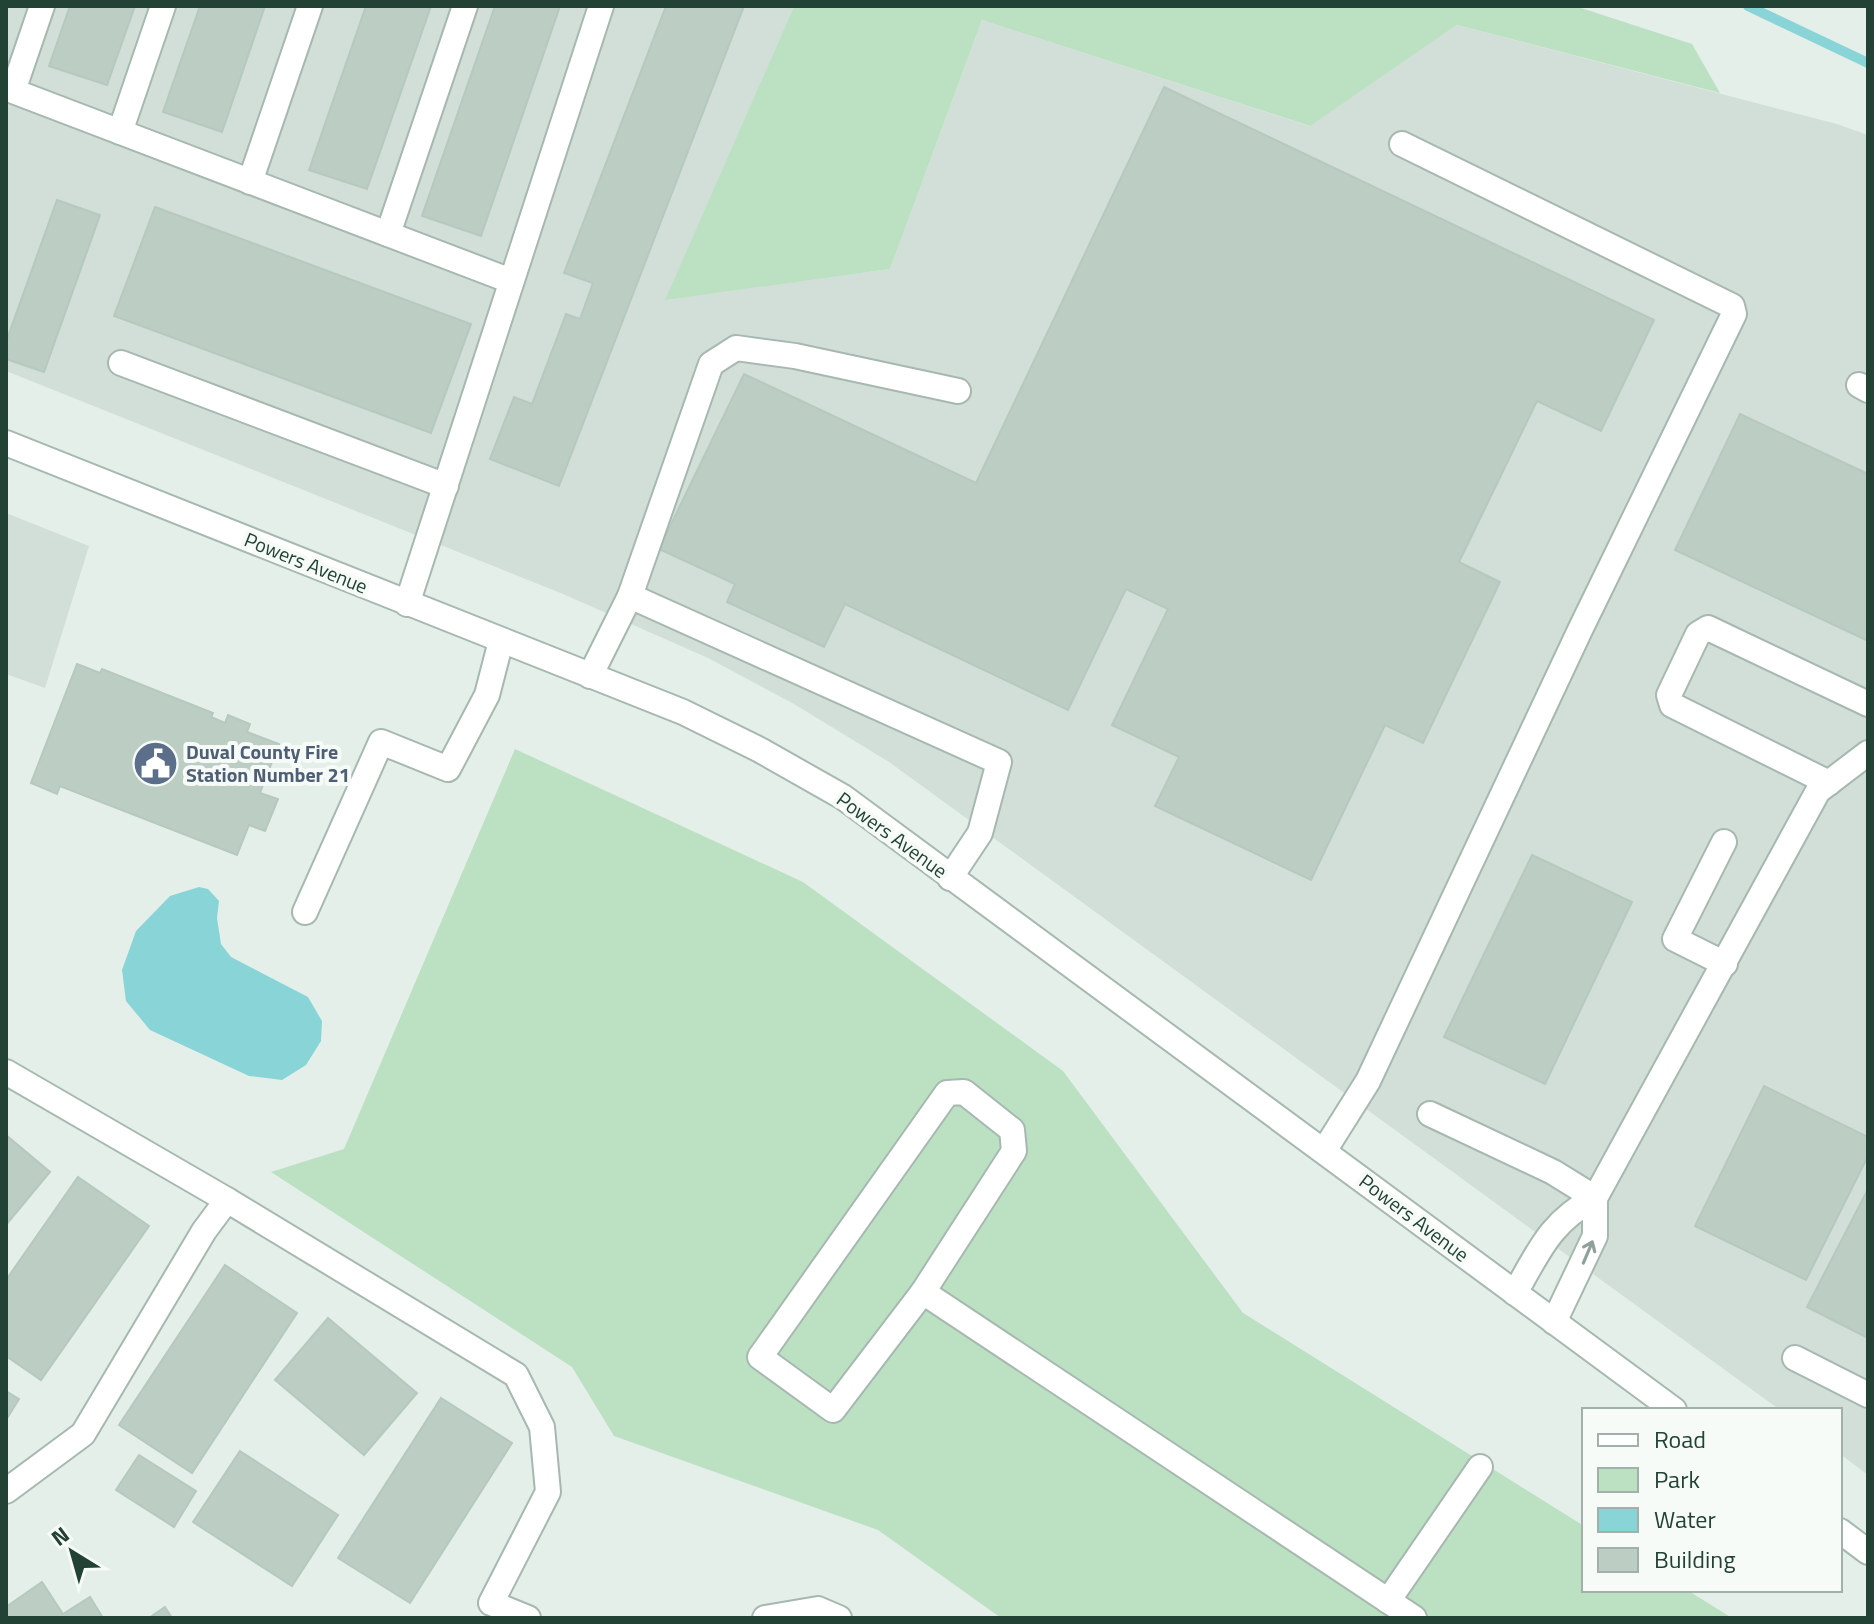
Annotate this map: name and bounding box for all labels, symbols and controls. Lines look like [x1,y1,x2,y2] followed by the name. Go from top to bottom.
[240,524,373,601] street label: Powers Avenue
[186,736,350,790] place label: Duval County Fire Station Number 21
[131,740,179,788] public building icon: Duval County Fire Station Number 21
[830,784,954,886] street label: Powers Avenue
[1353,1166,1476,1269] street label: Powers Avenue
[1582,1240,1596,1265] one-way arrow
[1582,1408,1842,1592] legend
[1654,1421,1706,1457] text: Road
[1654,1461,1700,1497] text: Park
[1654,1501,1716,1537] text: Water
[32,1512,112,1592] north arrow
[44,1518,76,1554] text: N
[1654,1541,1736,1577] text: Building

